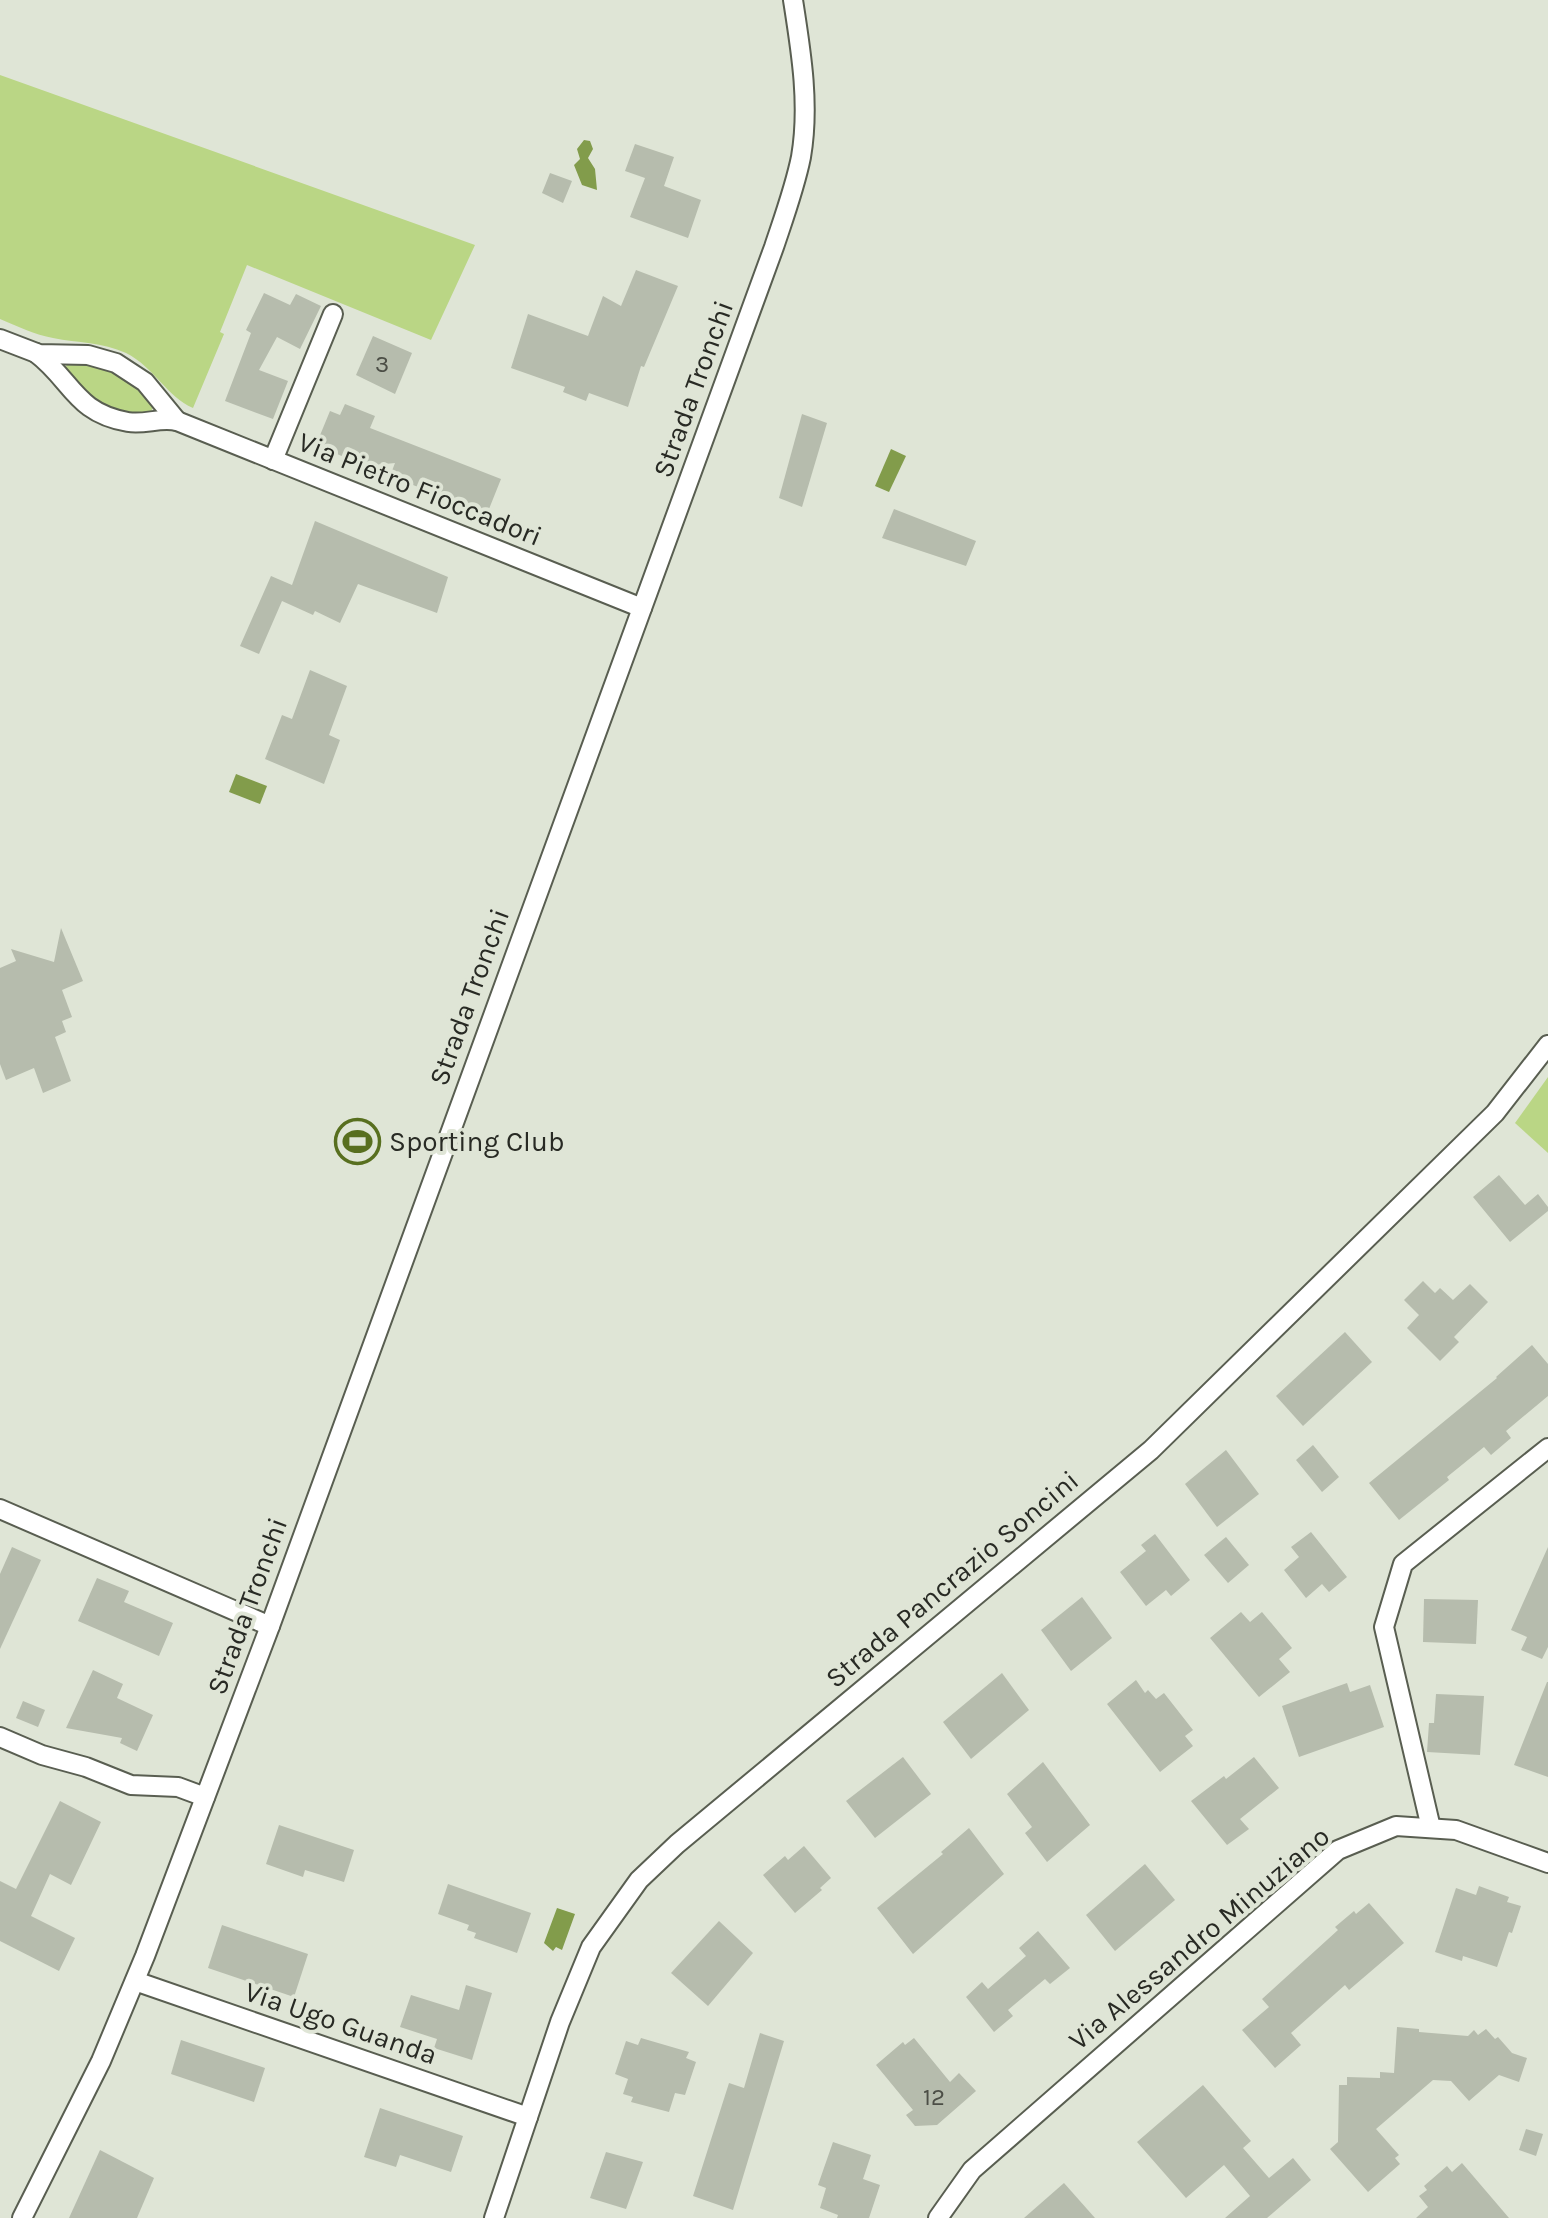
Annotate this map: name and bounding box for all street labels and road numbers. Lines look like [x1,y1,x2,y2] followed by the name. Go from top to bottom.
[646,296,740,482] street label: Strada Tronchi
[293,425,547,553] street label: Via Pietro Fioccadori
[422,904,516,1090] street label: Strada Tronchi
[819,1463,1085,1695] street label: Strada Pancrazio Soncini
[200,1513,294,1699] street label: Strada Tronchi
[1062,1819,1336,2057] street label: Via Alessandro Minuziano
[240,1975,442,2071] street label: Via Ugo Guanda

